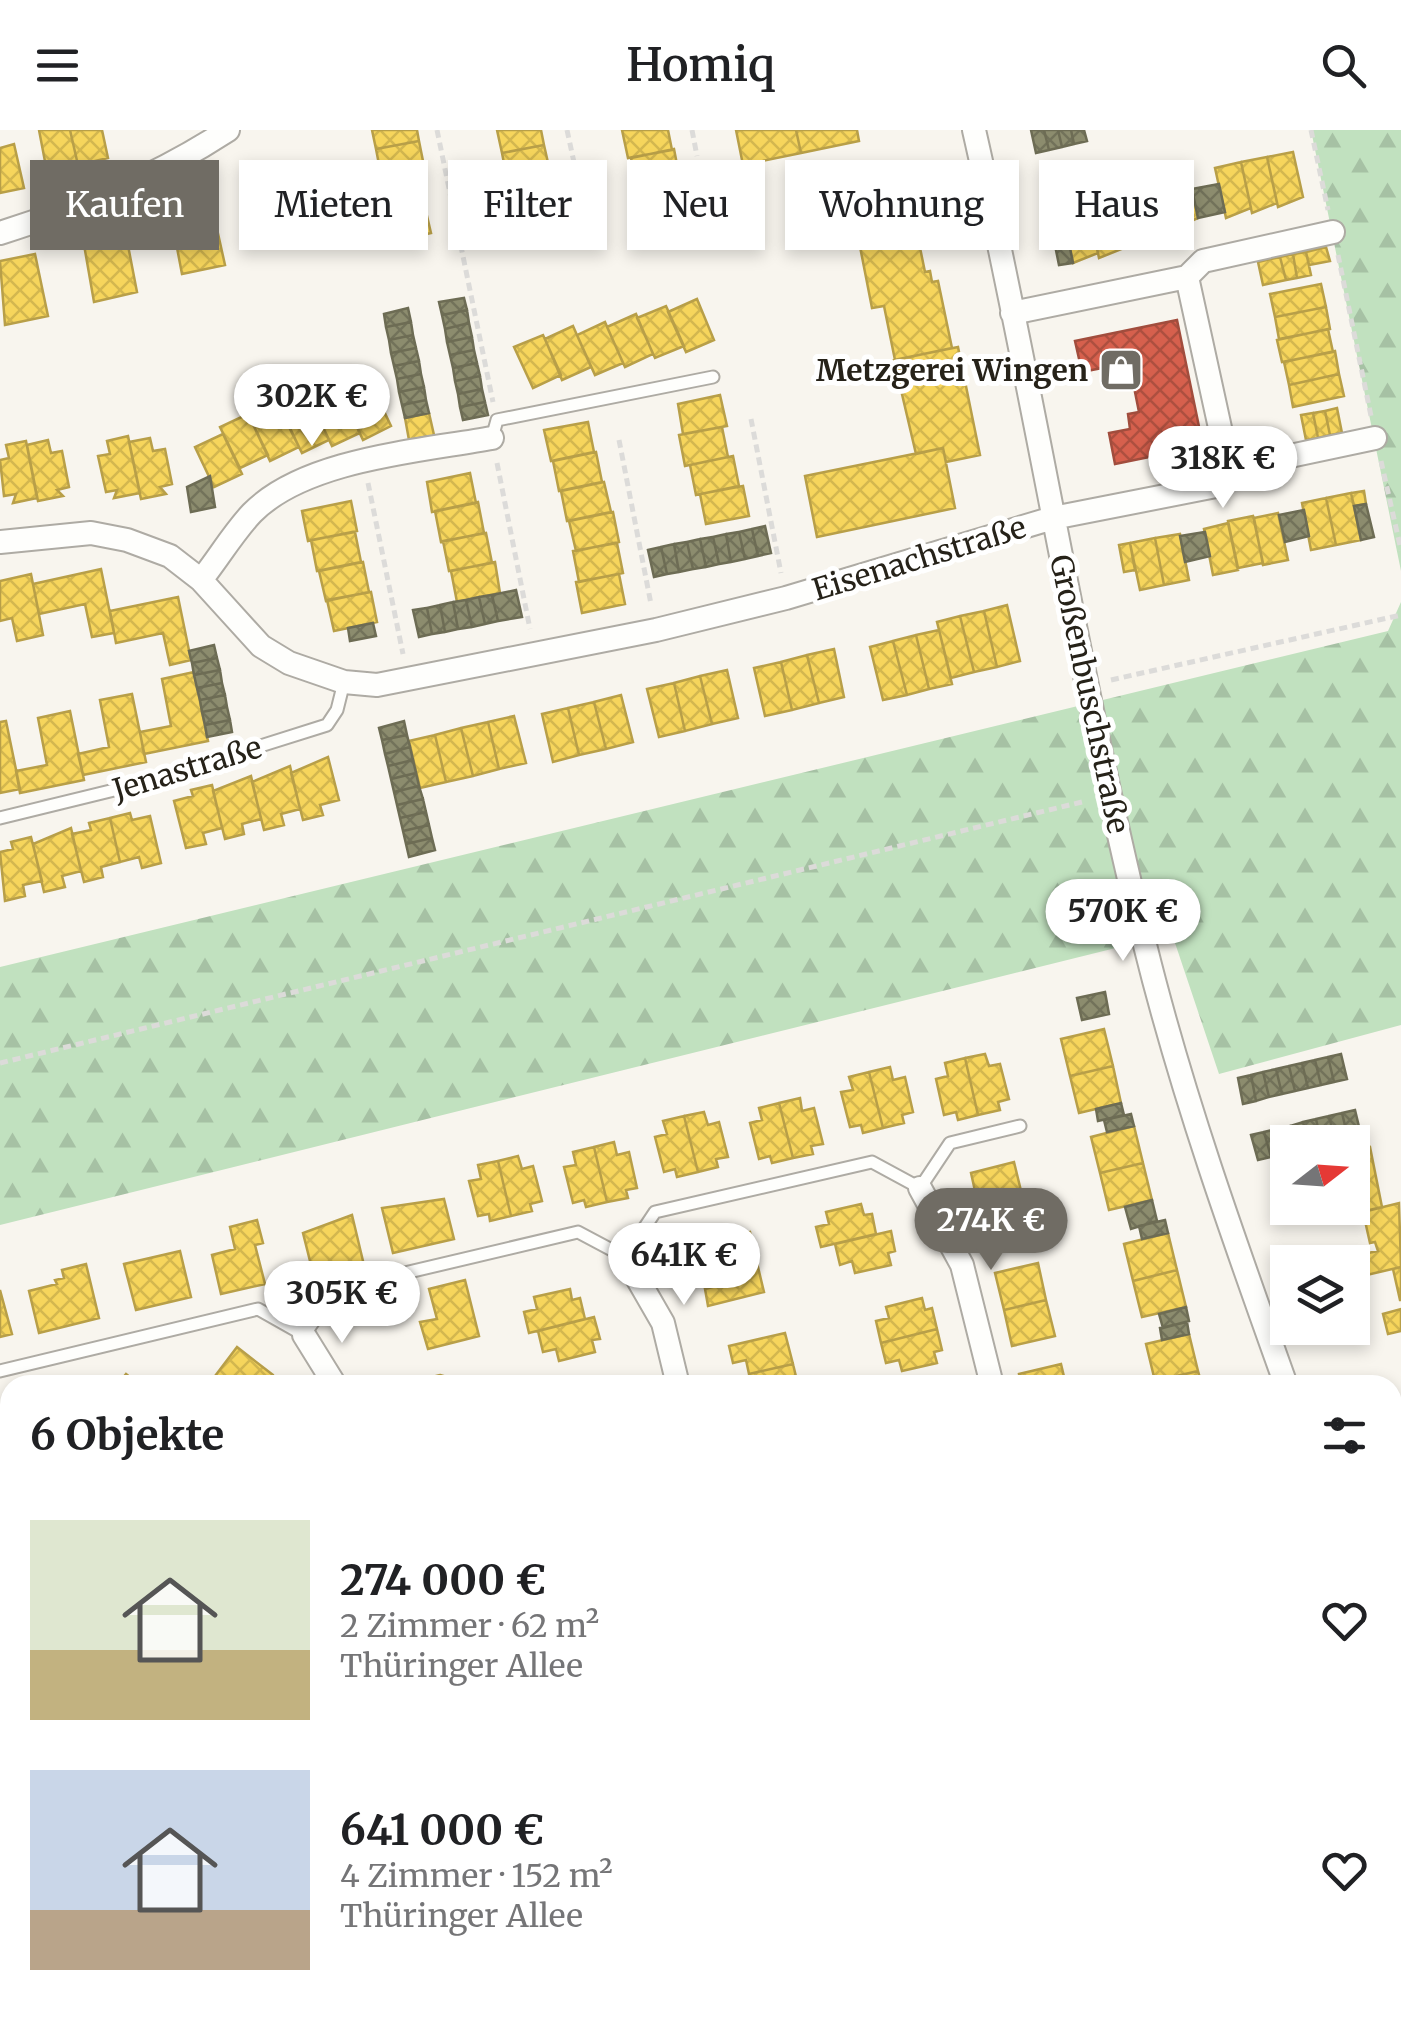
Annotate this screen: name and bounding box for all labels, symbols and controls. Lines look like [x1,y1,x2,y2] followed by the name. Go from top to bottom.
[626,37,775,93] text: Homiq
[30,38,85,93] icon: menu
[1316,38,1371,93] icon: search
[30,160,219,250] chip: Kaufen
[239,160,428,250] chip: Mieten
[448,160,607,250] chip: Filter
[627,160,765,250] chip: Neu
[785,160,1019,250] chip: Wohnung
[1039,160,1194,250] chip: Haus
[1098,347,1144,393] shop icon: Metzgerei Wingen
[816,351,1088,389] place label: Metzgerei Wingen
[231,364,393,449] pin: 302K €
[256,376,368,416] text: 302K €
[1142,426,1304,511] pin: 318K €
[1170,438,1276,478] text: 318K €
[808,507,1030,609] street label: Eisenachstraße
[1042,551,1138,837] street label: Großenbuschstraße
[107,727,266,809] street label: Jenastraße
[1042,879,1204,964] pin: 570K €
[1068,891,1178,931] text: 570K €
[1270,1125,1370,1225] north arrow
[1270,1125,1370,1345] map controls
[910,1188,1072,1273] pin: 274K €
[937,1200,1045,1240] text: 274K €
[603,1223,765,1308] pin: 641K €
[630,1235,738,1275] text: 641K €
[1270,1245,1370,1345] button: layers
[261,1261,423,1346] pin: 305K €
[286,1273,398,1313] text: 305K €
[1317,1408,1372,1463] icon: filters
[30,1409,224,1461] text: 6 Objekte
[340,1554,546,1606] text: 274 000 €
[110,1560,230,1680] icon: home
[1317,1593,1372,1648] icon: heart
[340,1606,599,1646] text: 2 Zimmer · 62 m²
[340,1646,583,1686] text: Thüringer Allee
[340,1804,544,1856] text: 641 000 €
[110,1810,230,1930] icon: home
[1317,1843,1372,1898] icon: heart
[340,1856,613,1896] text: 4 Zimmer · 152 m²
[340,1896,583,1936] text: Thüringer Allee

